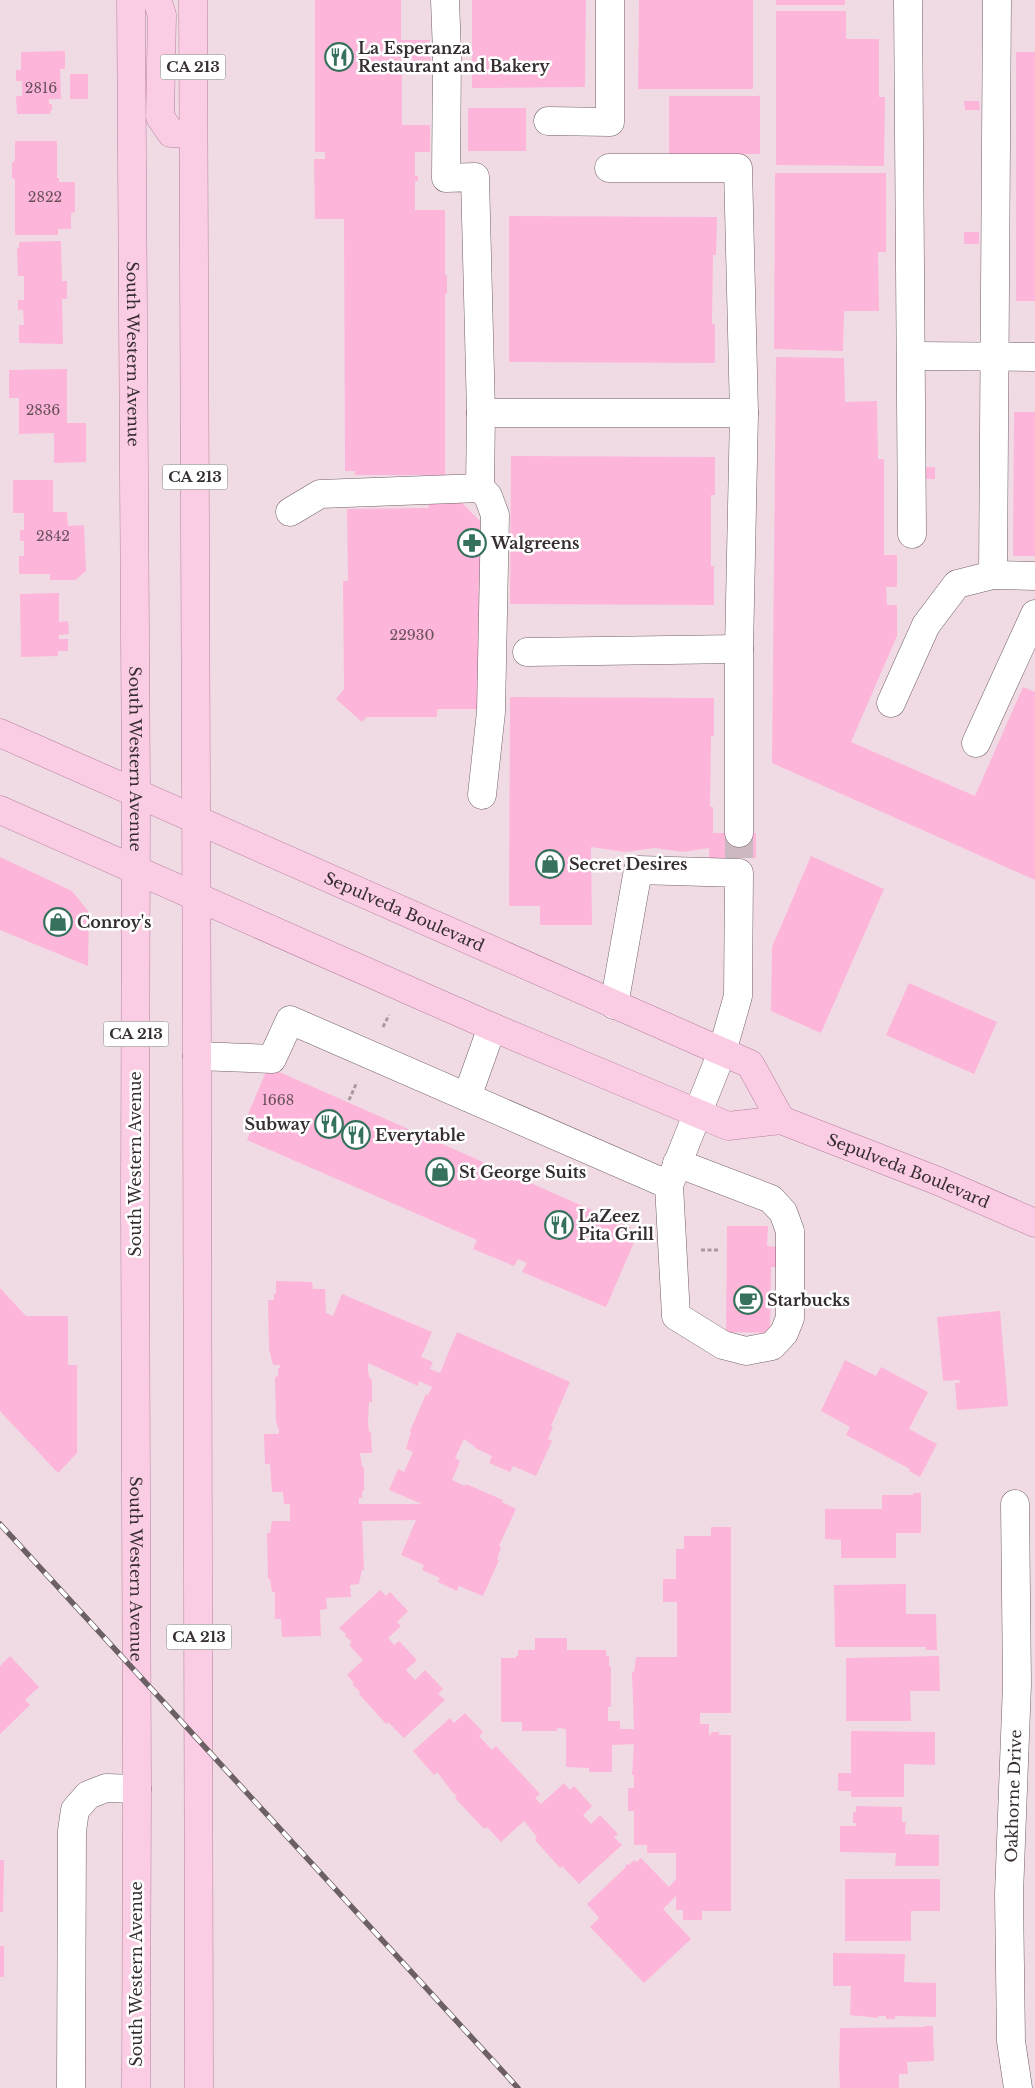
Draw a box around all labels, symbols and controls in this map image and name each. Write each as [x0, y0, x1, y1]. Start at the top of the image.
place label: La Esperanza Restaurant and Bakery [358, 38, 550, 76]
restaurant icon: La Esperanza Restaurant and Bakery [324, 42, 354, 72]
road number: CA 213 [160, 54, 226, 80]
house number: 2816 [25, 79, 57, 97]
house number: 2822 [28, 188, 62, 206]
street label: South Western Avenue [123, 261, 144, 447]
house number: 2836 [26, 401, 60, 419]
road number: CA 213 [162, 464, 228, 490]
house number: 2842 [36, 527, 70, 545]
pharmacy icon: Walgreens [457, 528, 487, 558]
place label: Walgreens [490, 533, 580, 553]
house number: 22930 [390, 626, 434, 644]
street label: South Western Avenue [125, 666, 146, 852]
shop icon: Secret Desires [535, 849, 565, 879]
place label: Secret Desires [569, 854, 688, 874]
street label: Sepulveda Boulevard [321, 867, 488, 956]
shop icon: Conroy's [43, 907, 73, 937]
place label: Conroy's [77, 912, 151, 932]
road number: CA 213 [104, 1022, 168, 1046]
street label: South Western Avenue [125, 1071, 145, 1257]
house number: 1668 [262, 1091, 294, 1109]
restaurant icon: Subway [314, 1109, 344, 1139]
place label: Subway [244, 1114, 311, 1134]
restaurant icon: Everytable [341, 1120, 371, 1150]
place label: Everytable [375, 1125, 465, 1145]
street label: Sepulveda Boulevard [824, 1129, 993, 1212]
shop icon: St George Suits [425, 1157, 455, 1187]
place label: St George Suits [459, 1162, 586, 1182]
place label: LaZeez Pita Grill [578, 1206, 654, 1244]
restaurant icon: LaZeez Pita Grill [544, 1210, 574, 1240]
cafe icon: Starbucks [733, 1285, 763, 1315]
place label: Starbucks [767, 1290, 850, 1310]
street label: South Western Avenue [126, 1476, 147, 1662]
road number: CA 213 [166, 1624, 232, 1650]
street label: Oakhorne Drive [1001, 1729, 1025, 1863]
street label: South Western Avenue [126, 1881, 146, 2067]

